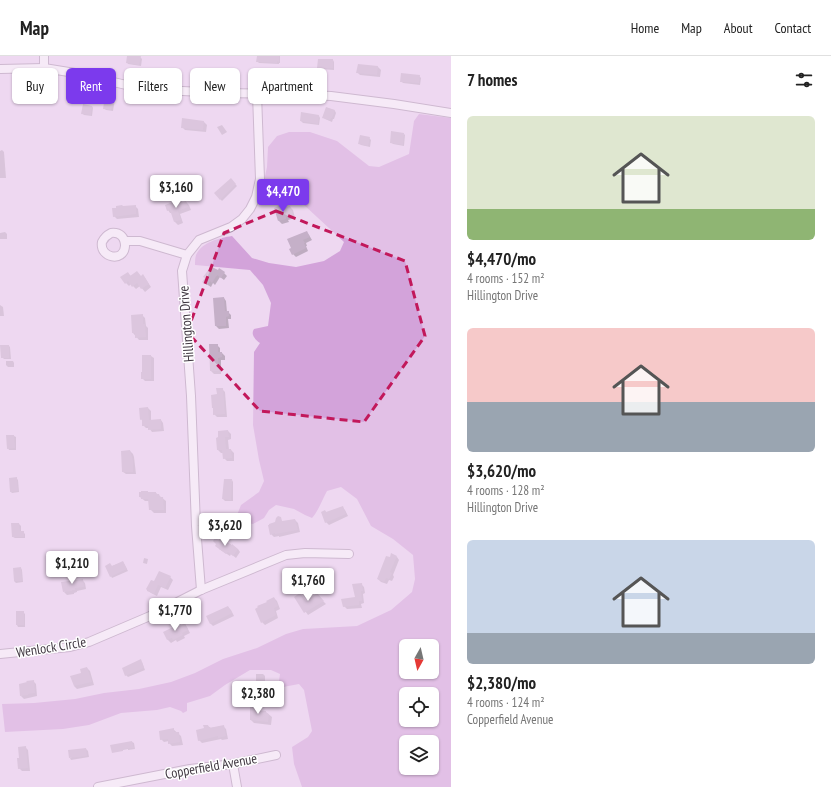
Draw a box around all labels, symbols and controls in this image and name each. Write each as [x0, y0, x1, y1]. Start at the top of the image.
text: Map [20, 16, 49, 40]
text: Home [631, 19, 659, 37]
text: Map [681, 19, 702, 37]
text: About [724, 19, 753, 37]
text: Contact [775, 19, 811, 37]
chip: Buy [12, 68, 58, 104]
chip: Rent [66, 68, 116, 104]
chip: Filters [124, 68, 182, 104]
chip: New [190, 68, 240, 104]
chip: Apartment [248, 68, 327, 104]
text: 7 homes [467, 69, 518, 91]
icon: filters [793, 69, 815, 91]
icon: home [605, 142, 677, 214]
pin: $3,160 [143, 175, 209, 209]
text: $3,160 [159, 179, 193, 196]
pin: $4,470 [250, 179, 316, 213]
text: $4,470 [266, 183, 300, 200]
text: $4,470/mo [467, 248, 536, 270]
text: 4 rooms · 152 m² [467, 270, 545, 287]
street label: Hillington Drive [174, 285, 198, 363]
text: Hillington Drive [467, 287, 538, 304]
icon: home [605, 354, 677, 426]
text: $3,620/mo [467, 460, 536, 482]
text: 4 rooms · 128 m² [467, 482, 545, 499]
text: Hillington Drive [467, 499, 538, 516]
pin: $3,620 [192, 513, 258, 547]
text: $3,620 [208, 517, 242, 534]
pin: $1,210 [39, 551, 105, 585]
text: $1,210 [55, 555, 89, 572]
icon: home [605, 566, 677, 638]
pin: $1,760 [275, 568, 341, 602]
text: $1,760 [291, 572, 325, 589]
pin: $1,770 [142, 598, 208, 632]
text: $1,770 [158, 602, 192, 619]
street label: Wenlock Circle [15, 633, 87, 661]
north arrow [399, 639, 439, 679]
map controls [399, 639, 439, 775]
text: $2,380/mo [467, 672, 536, 694]
pin: $2,380 [225, 681, 291, 715]
text: $2,380 [241, 685, 275, 702]
button: locate [399, 687, 439, 727]
text: 4 rooms · 124 m² [467, 694, 545, 711]
text: Copperfield Avenue [467, 711, 553, 728]
button: layers [399, 735, 439, 775]
street label: Copperfield Avenue [164, 749, 259, 783]

